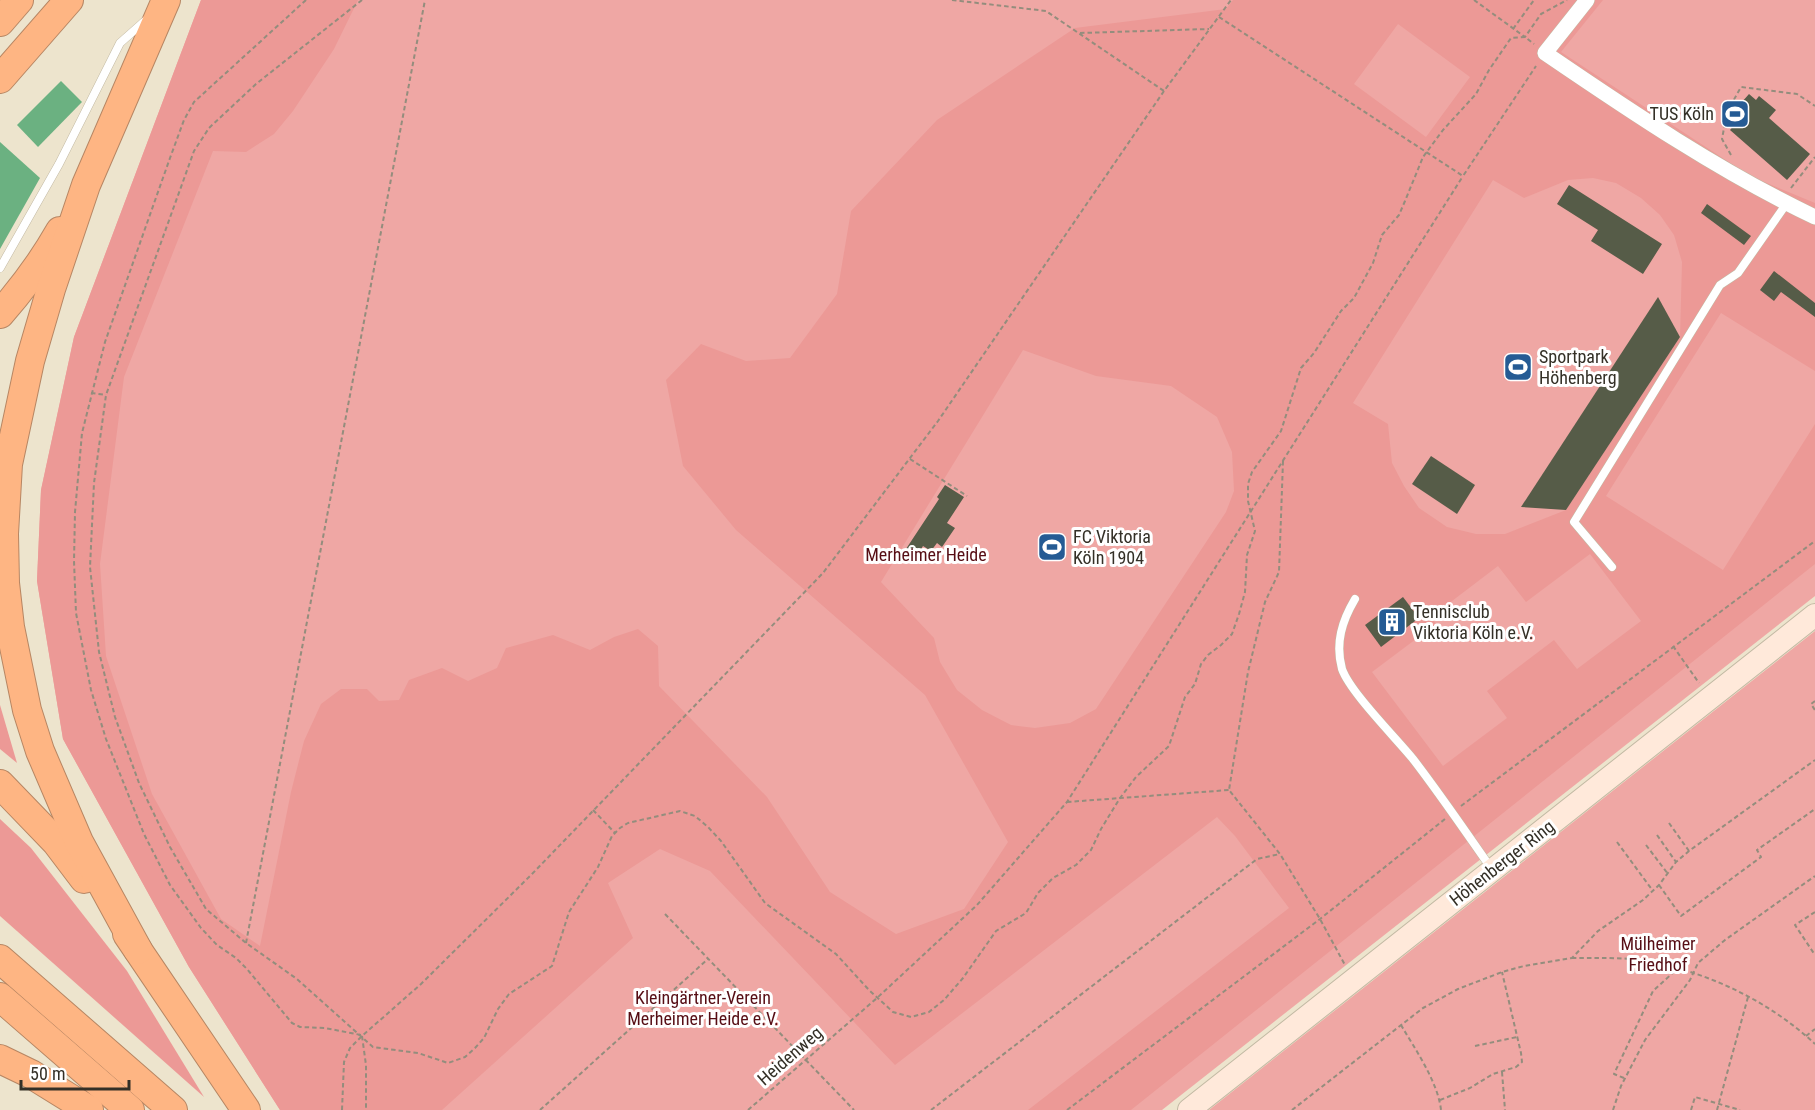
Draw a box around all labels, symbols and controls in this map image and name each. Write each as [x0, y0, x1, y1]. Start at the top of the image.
sports icon: TUS Köln [1719, 98, 1751, 130]
place label: TUS Köln [1650, 103, 1714, 124]
place label: Sportpark Höhenberg [1539, 346, 1617, 388]
sports icon: Sportpark Höhenberg [1502, 351, 1534, 383]
place label: FC Viktoria Köln 1904 [1073, 526, 1151, 568]
sports icon: FC Viktoria Köln 1904 [1036, 531, 1068, 563]
park label: Merheimer Heide [865, 544, 987, 565]
place label: Tennisclub Viktoria Köln e.V. [1413, 601, 1534, 643]
building icon: Tennisclub Viktoria Köln e.V. [1376, 606, 1408, 638]
street label: Höhenberger Ring [1445, 815, 1558, 910]
park label: Mülheimer Friedhof [1620, 933, 1696, 975]
park label: Kleingärtner-Verein Merheimer Heide e.V. [627, 987, 779, 1029]
street label: Heidenweg [753, 1022, 826, 1089]
scale bar [21, 1053, 129, 1091]
text: 50 m [30, 1063, 65, 1084]

